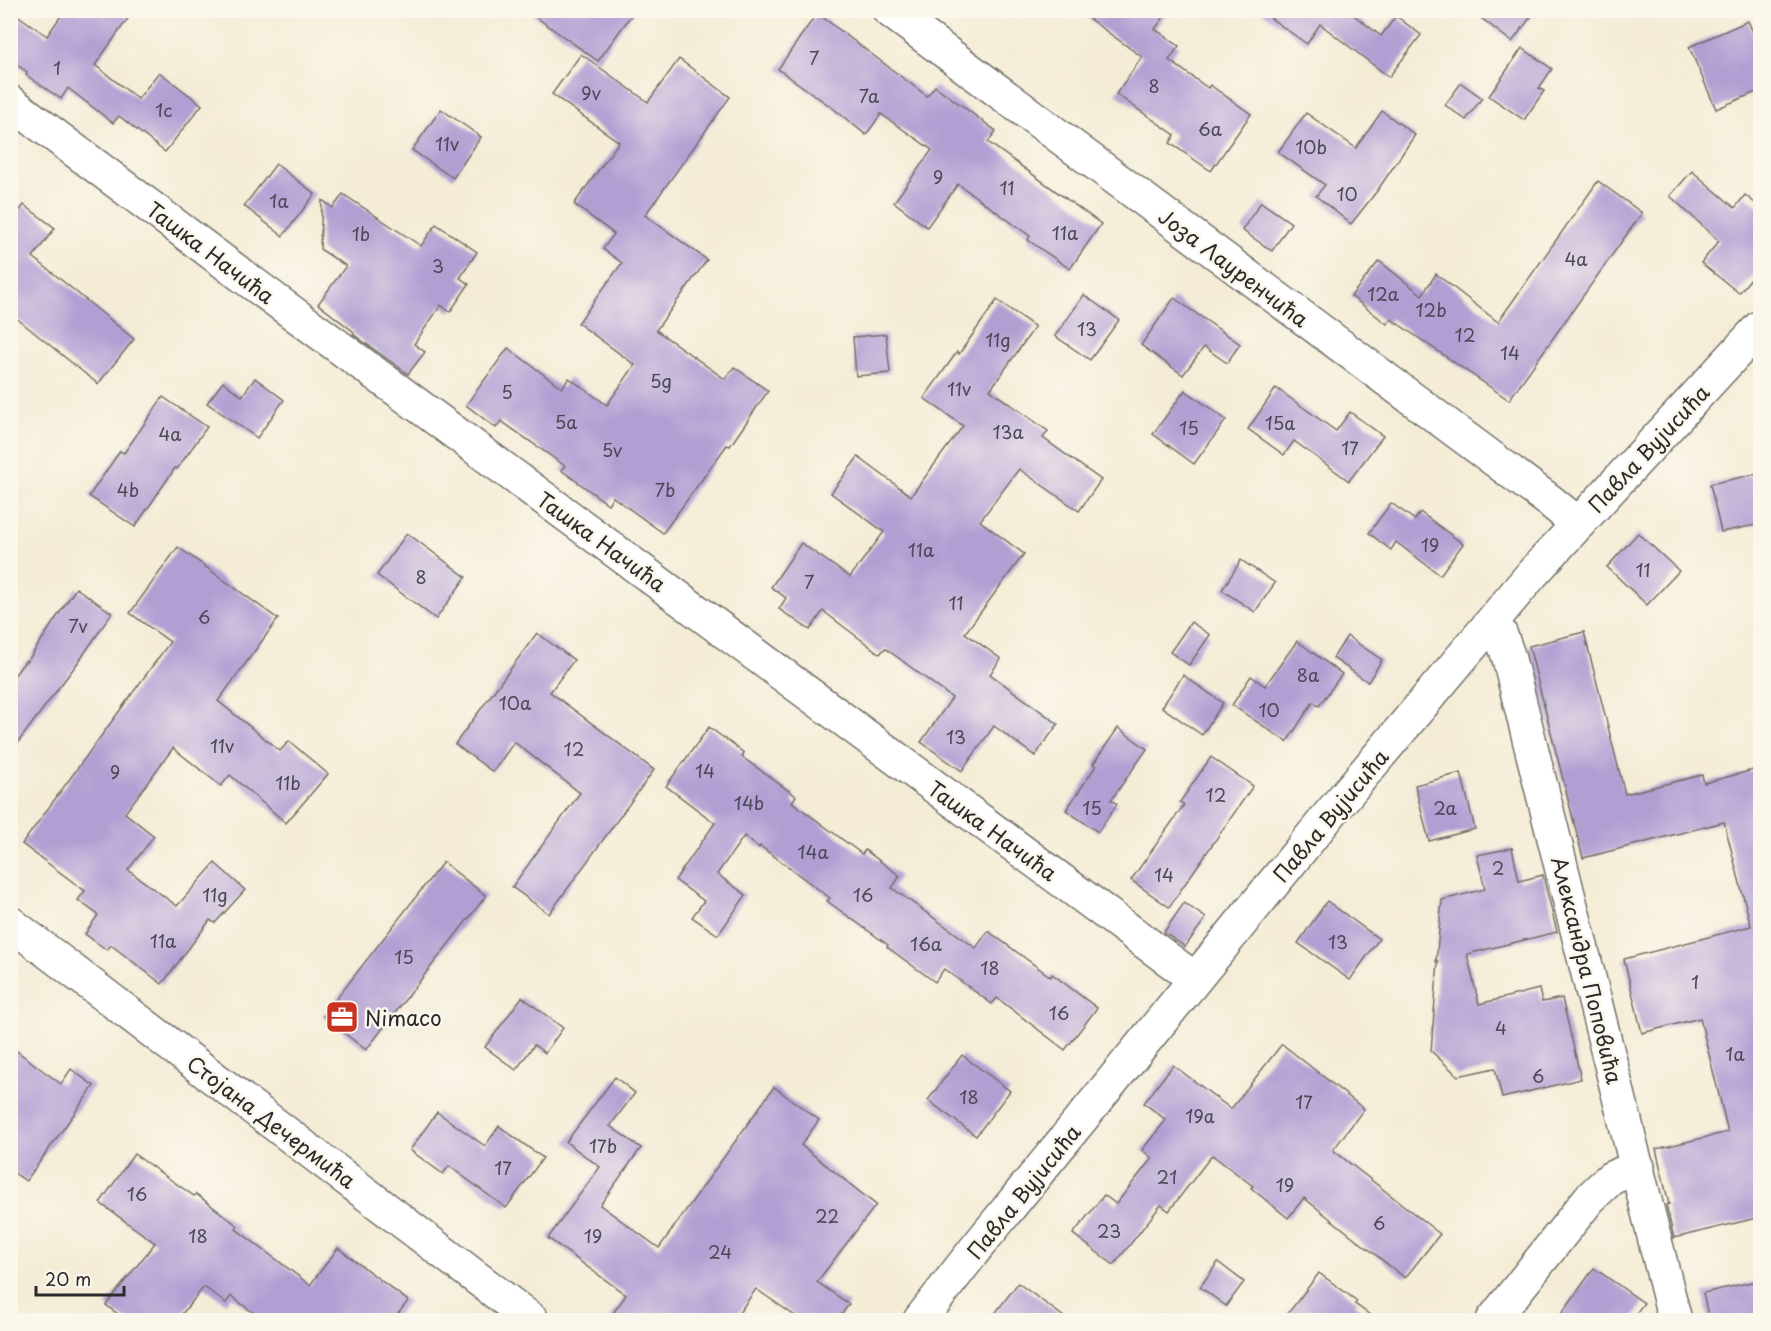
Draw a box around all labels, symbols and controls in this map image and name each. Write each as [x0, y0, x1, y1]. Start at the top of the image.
house number: 7 [809, 44, 819, 71]
house number: 1 [53, 54, 61, 81]
house number: 8 [1148, 72, 1160, 99]
house number: 9v [581, 79, 601, 106]
house number: 7a [859, 82, 880, 109]
house number: 1c [155, 96, 173, 123]
house number: 6a [1198, 115, 1223, 142]
house number: 11v [435, 130, 459, 157]
house number: 10b [1295, 133, 1327, 160]
house number: 9 [933, 163, 943, 190]
house number: 11 [999, 174, 1015, 201]
house number: 10 [1336, 180, 1358, 207]
house number: 1a [269, 187, 289, 214]
street label: Ташка Начића [140, 193, 282, 311]
street label: Јоза Лауренчића [1152, 200, 1316, 335]
house number: 11a [1052, 219, 1079, 246]
house number: 1b [352, 220, 370, 247]
house number: 4a [1564, 245, 1588, 272]
house number: 3 [432, 252, 444, 279]
house number: 12a [1367, 280, 1400, 307]
house number: 12b [1415, 296, 1447, 323]
house number: 13 [1077, 315, 1097, 342]
house number: 12 [1455, 321, 1475, 348]
house number: 11g [985, 326, 1011, 353]
house number: 14 [1500, 339, 1520, 366]
house number: 5g [650, 367, 672, 394]
house number: 11v [947, 375, 971, 402]
street label: Павла Вујисића [1580, 376, 1717, 519]
house number: 5 [501, 378, 513, 405]
house number: 5a [555, 408, 577, 435]
house number: 15a [1265, 409, 1295, 436]
house number: 15 [1179, 414, 1199, 441]
house number: 13a [992, 418, 1024, 445]
house number: 4a [158, 420, 182, 447]
house number: 17 [1341, 434, 1359, 461]
house number: 5v [602, 436, 622, 463]
house number: 4b [117, 476, 139, 503]
house number: 7b [655, 476, 675, 503]
street label: Ташка Начића [531, 483, 674, 599]
house number: 19 [1421, 531, 1439, 558]
house number: 11a [908, 536, 935, 563]
house number: 11 [1635, 556, 1651, 583]
house number: 8 [415, 563, 427, 590]
house number: 7 [804, 568, 814, 595]
house number: 11 [948, 589, 964, 616]
house number: 6 [198, 603, 210, 630]
house number: 7v [68, 612, 88, 639]
house number: 8a [1297, 661, 1320, 688]
house number: 10a [499, 689, 532, 716]
house number: 10 [1258, 696, 1280, 723]
house number: 13 [946, 723, 966, 750]
house number: 11v [210, 732, 234, 759]
house number: 12 [564, 735, 584, 762]
street label: Павла Вујисића [1265, 741, 1396, 889]
house number: 14 [695, 757, 715, 784]
house number: 9 [110, 758, 120, 785]
house number: 11b [275, 769, 301, 796]
street label: Ташка Начића [922, 772, 1065, 888]
house number: 12 [1206, 781, 1226, 808]
house number: 14b [734, 789, 764, 816]
house number: 15 [1082, 794, 1102, 821]
house number: 2a [1433, 794, 1458, 821]
house number: 14a [797, 838, 829, 865]
street label: Александра Поповића [1544, 853, 1632, 1088]
house number: 2 [1492, 854, 1504, 881]
house number: 14 [1154, 861, 1174, 888]
house number: 11g [202, 881, 228, 908]
house number: 16 [853, 881, 873, 908]
house number: 11a [150, 927, 177, 954]
house number: 13 [1328, 928, 1348, 955]
house number: 16a [910, 930, 943, 957]
house number: 15 [394, 943, 414, 970]
house number: 18 [980, 954, 1000, 981]
house number: 1 [1691, 968, 1699, 995]
office icon: Nimaco [324, 999, 360, 1035]
house number: 16 [1049, 999, 1069, 1026]
place label: Nimaco [365, 1001, 442, 1033]
house number: 4 [1495, 1014, 1507, 1041]
house number: 1a [1725, 1040, 1745, 1067]
street label: Стојана Дечермића [181, 1047, 364, 1196]
house number: 6 [1532, 1062, 1544, 1089]
house number: 18 [959, 1083, 979, 1110]
house number: 17 [1295, 1088, 1313, 1115]
house number: 19a [1185, 1102, 1215, 1129]
street label: Павла Вујисића [959, 1116, 1088, 1265]
house number: 17b [589, 1132, 617, 1159]
house number: 17 [494, 1154, 512, 1181]
house number: 21 [1157, 1163, 1177, 1190]
house number: 19 [1276, 1171, 1294, 1198]
house number: 16 [127, 1180, 147, 1207]
house number: 22 [815, 1202, 839, 1229]
house number: 6 [1373, 1209, 1385, 1236]
house number: 23 [1097, 1217, 1121, 1244]
house number: 18 [188, 1222, 208, 1249]
house number: 19 [584, 1222, 602, 1249]
house number: 24 [708, 1238, 732, 1265]
scale bar [36, 1259, 124, 1297]
text: 20 m [45, 1265, 91, 1292]

